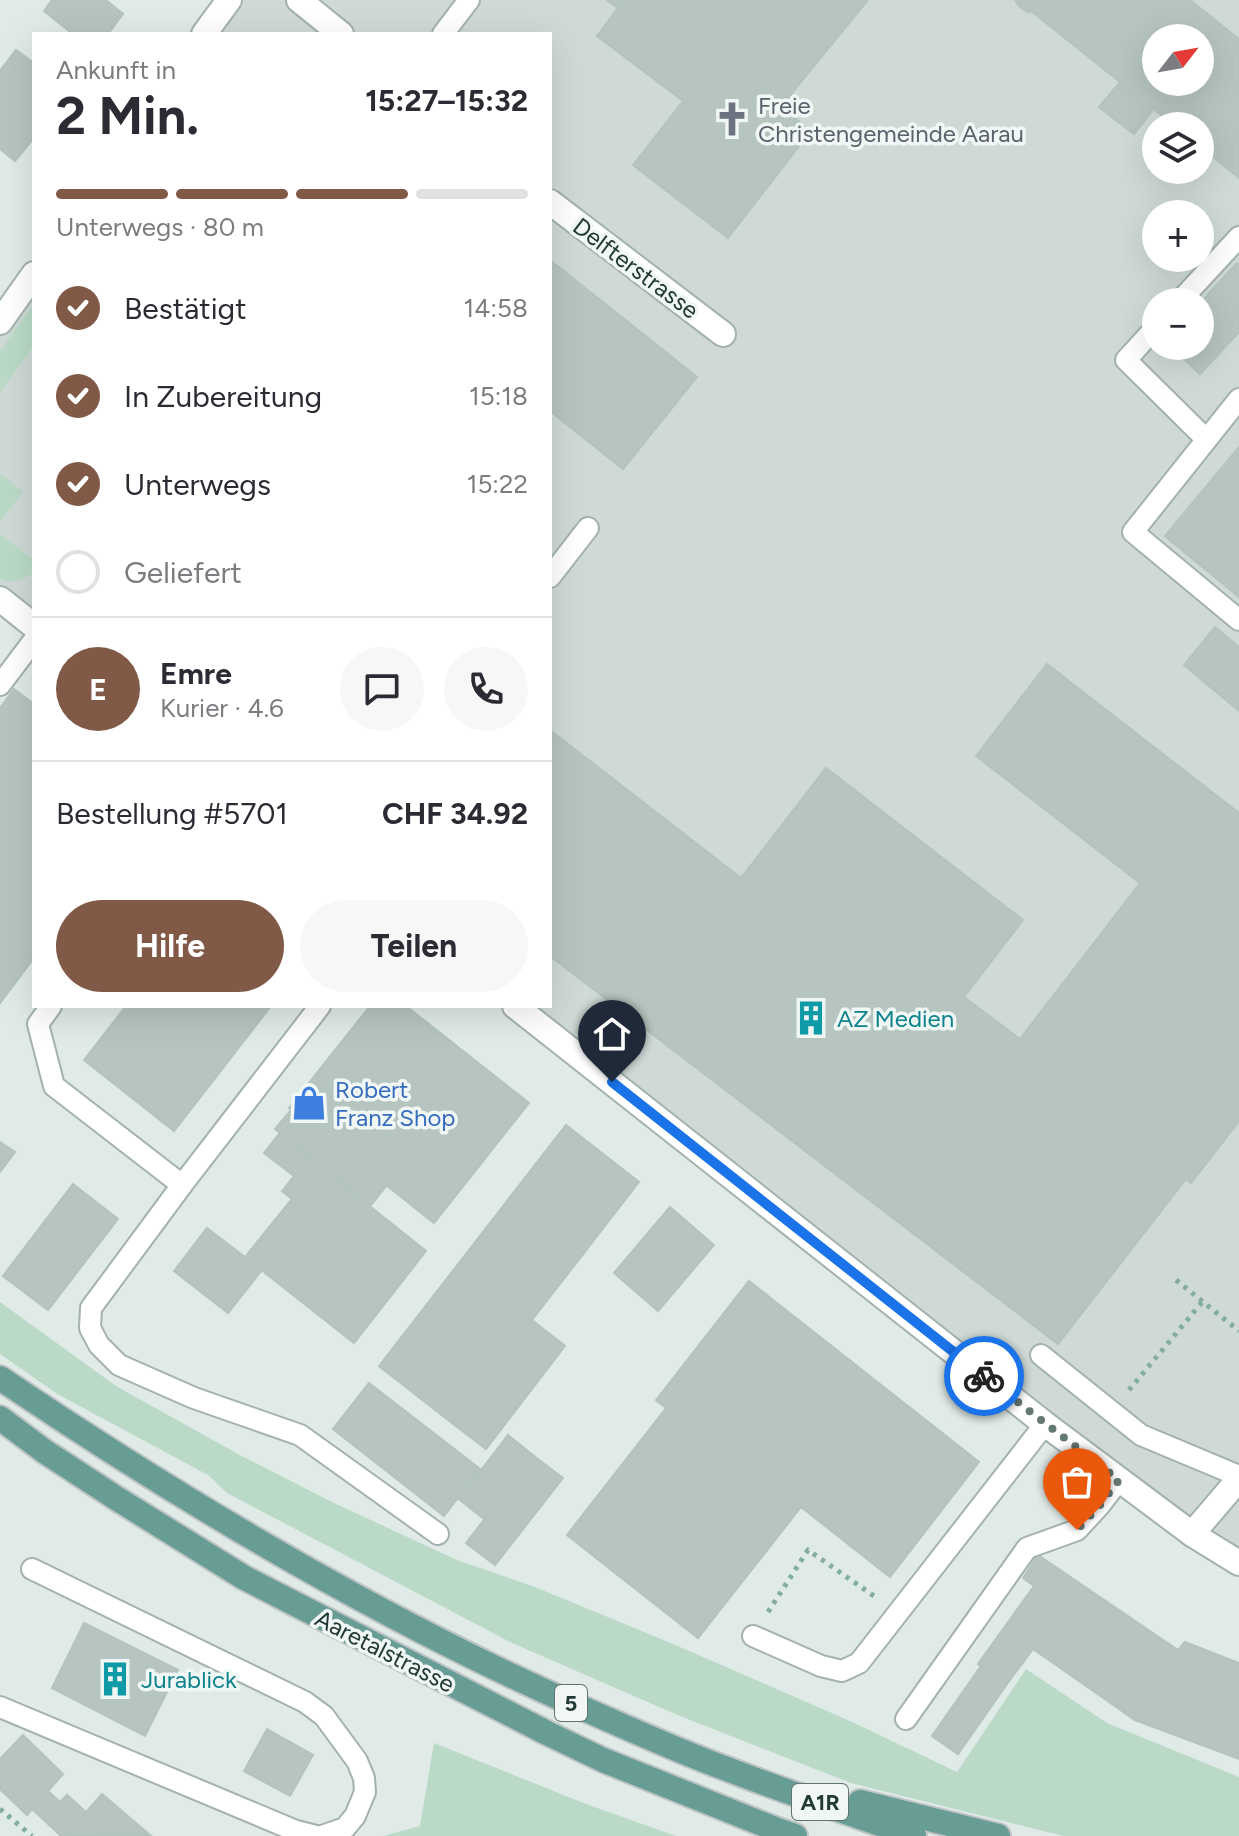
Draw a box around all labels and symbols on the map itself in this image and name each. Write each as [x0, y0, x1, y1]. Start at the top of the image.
north arrow [1142, 24, 1214, 96]
place label: Freie Christengemeinde Aarau [758, 91, 1024, 148]
church icon: Freie Christengemeinde Aarau [713, 100, 751, 138]
street label: Delfterstrasse [567, 211, 705, 325]
building icon: AZ Medien [792, 999, 830, 1037]
pin [578, 1000, 646, 1082]
place label: AZ Medien [837, 1004, 954, 1033]
place label: Robert Franz Shop [335, 1075, 455, 1132]
shop icon: Robert Franz Shop [290, 1084, 328, 1122]
courier [944, 1336, 1024, 1416]
pin [1043, 1448, 1111, 1530]
street label: Aaretalstrasse [311, 1604, 459, 1698]
building icon: Jurablick [96, 1660, 134, 1698]
place label: Jurablick [141, 1665, 237, 1694]
road number: 5 [555, 1685, 587, 1721]
road number: A1R [792, 1784, 848, 1820]

